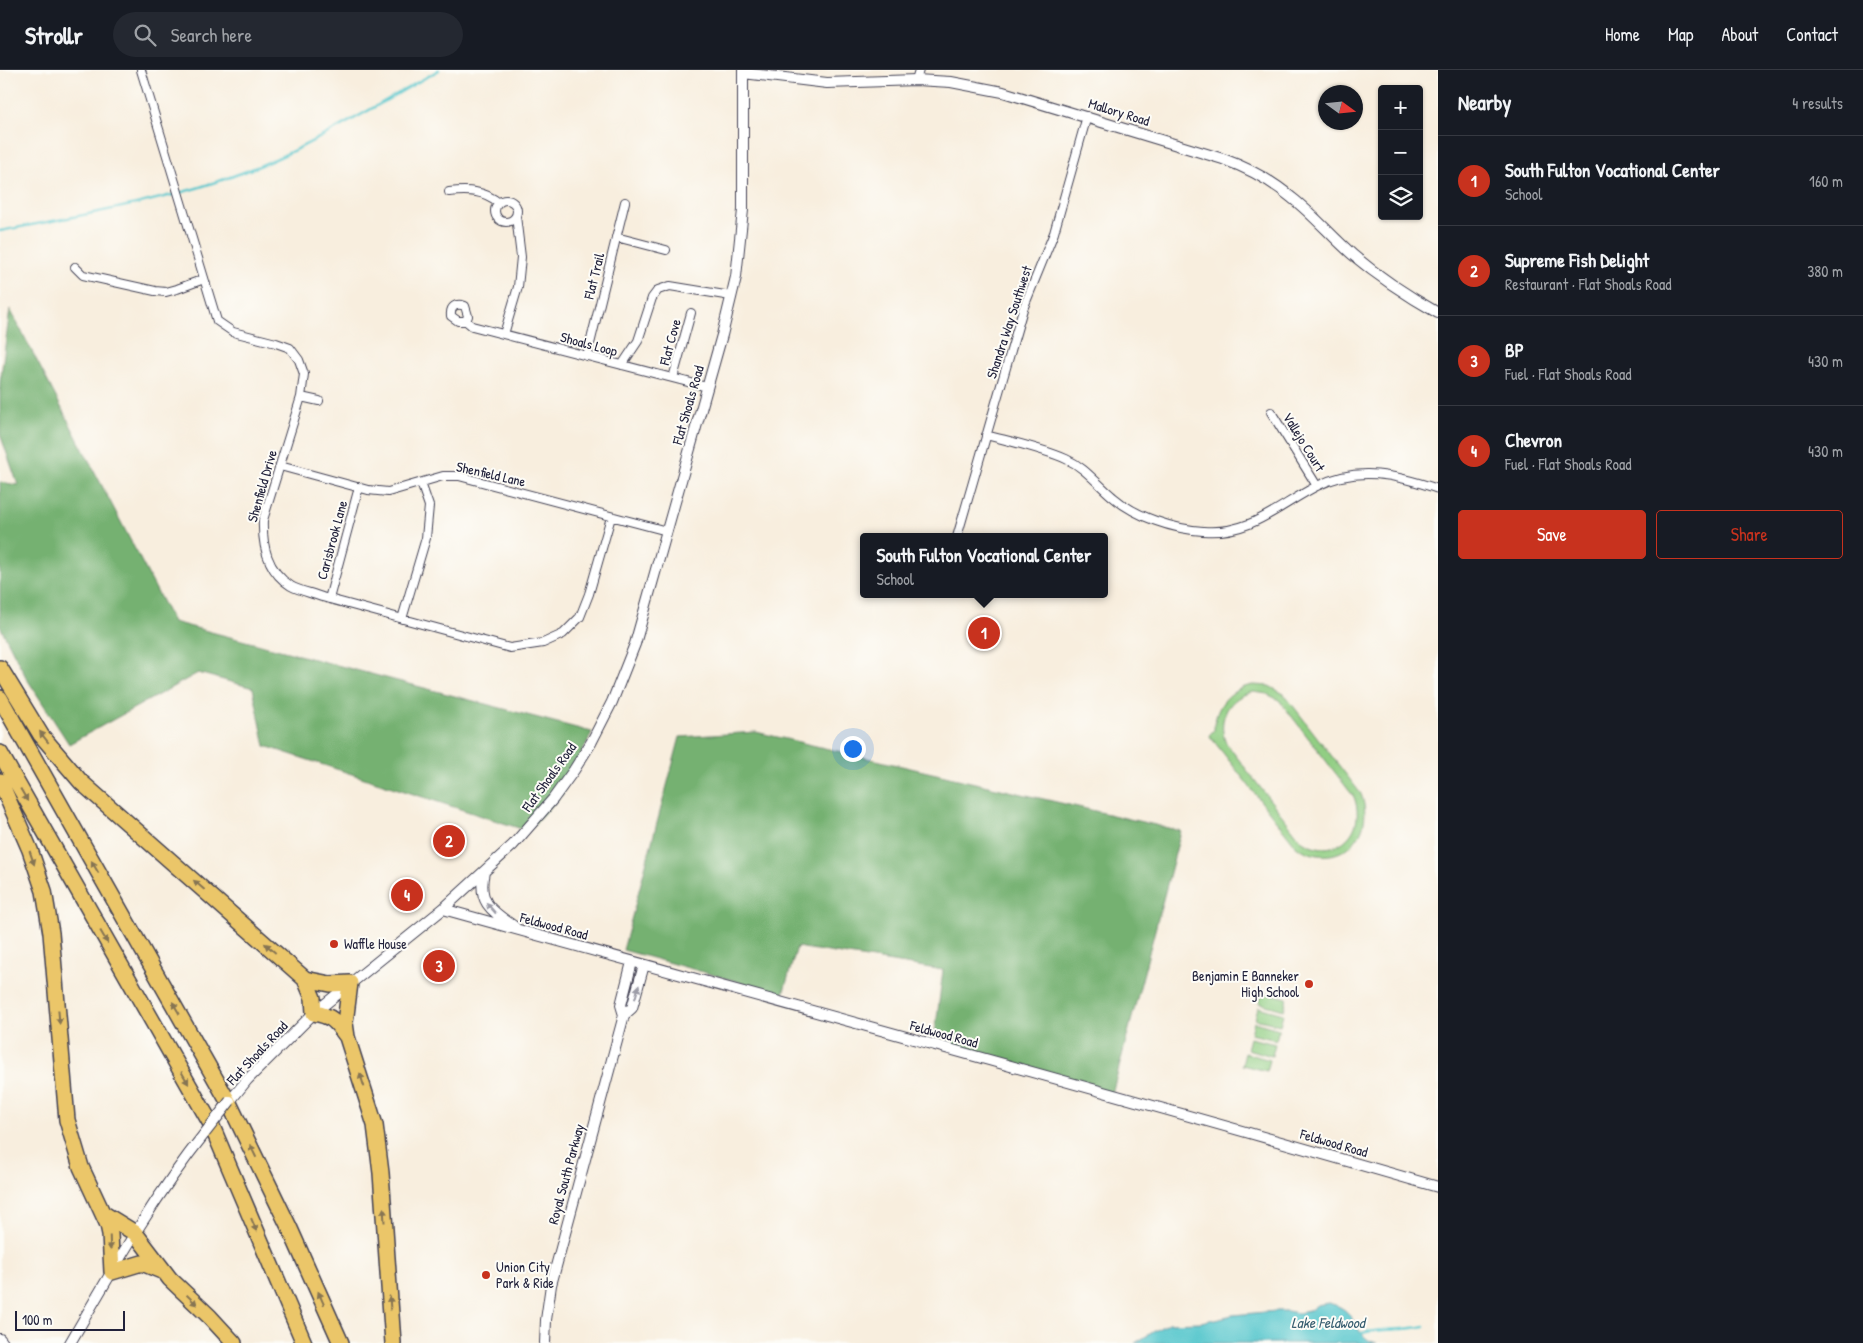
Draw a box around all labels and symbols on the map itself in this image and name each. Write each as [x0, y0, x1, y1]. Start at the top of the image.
north arrow [1318, 85, 1363, 130]
street label: Mallory Road [1086, 93, 1153, 131]
street label: Flat Trail [578, 251, 608, 302]
street label: Shandra Way Southwest [981, 263, 1037, 381]
street label: Flat Cove [654, 316, 685, 368]
street label: Shoals Loop [558, 327, 620, 361]
street label: Flat Shoals Road [667, 363, 708, 447]
street label: Vallejo Court [1278, 409, 1330, 476]
street label: Shenfield Drive [242, 447, 281, 524]
street label: Shenfield Lane [455, 456, 528, 491]
street label: Carisbrook Lane [312, 498, 351, 582]
pin: 1 [968, 614, 1000, 652]
one-way arrow [38, 731, 49, 744]
your location [840, 736, 866, 762]
street label: Flat Shoals Road [516, 738, 580, 816]
one-way arrow [20, 788, 28, 803]
pin: 2 [433, 822, 465, 860]
one-way arrow [28, 851, 36, 866]
one-way arrow [91, 860, 100, 873]
pin: 4 [391, 876, 423, 914]
one-way arrow [192, 880, 205, 891]
one-way arrow [485, 901, 496, 914]
street label: Feldwood Road [517, 907, 591, 944]
one-way arrow [100, 930, 109, 943]
place label: Waffle House [344, 934, 407, 953]
marker: Waffle House [328, 938, 340, 950]
one-way arrow [264, 943, 277, 954]
pin: 3 [423, 947, 455, 985]
place label: Benjamin E Banneker High School [1192, 966, 1300, 1002]
marker: Benjamin E Banneker High School [1303, 978, 1315, 990]
one-way arrow [633, 984, 641, 999]
one-way arrow [171, 1002, 180, 1015]
one-way arrow [55, 1010, 63, 1026]
street label: Feldwood Road [907, 1015, 981, 1052]
street label: Flat Shoals Road [221, 1016, 292, 1090]
one-way arrow [180, 1071, 189, 1085]
one-way arrow [358, 1073, 365, 1088]
street label: Royal South Parkway [543, 1121, 589, 1226]
street label: Feldwood Road [1297, 1124, 1371, 1161]
one-way arrow [248, 1144, 256, 1158]
one-way arrow [380, 1207, 388, 1223]
one-way arrow [250, 1218, 258, 1232]
one-way arrow [106, 1235, 114, 1251]
place label: Union City Park & Ride [496, 1257, 554, 1292]
marker: Union City Park & Ride [480, 1269, 492, 1281]
one-way arrow [317, 1291, 325, 1305]
one-way arrow [186, 1294, 198, 1306]
one-way arrow [386, 1295, 394, 1311]
scale bar [15, 1308, 125, 1331]
water label: Lake Feldwood [1291, 1312, 1367, 1333]

